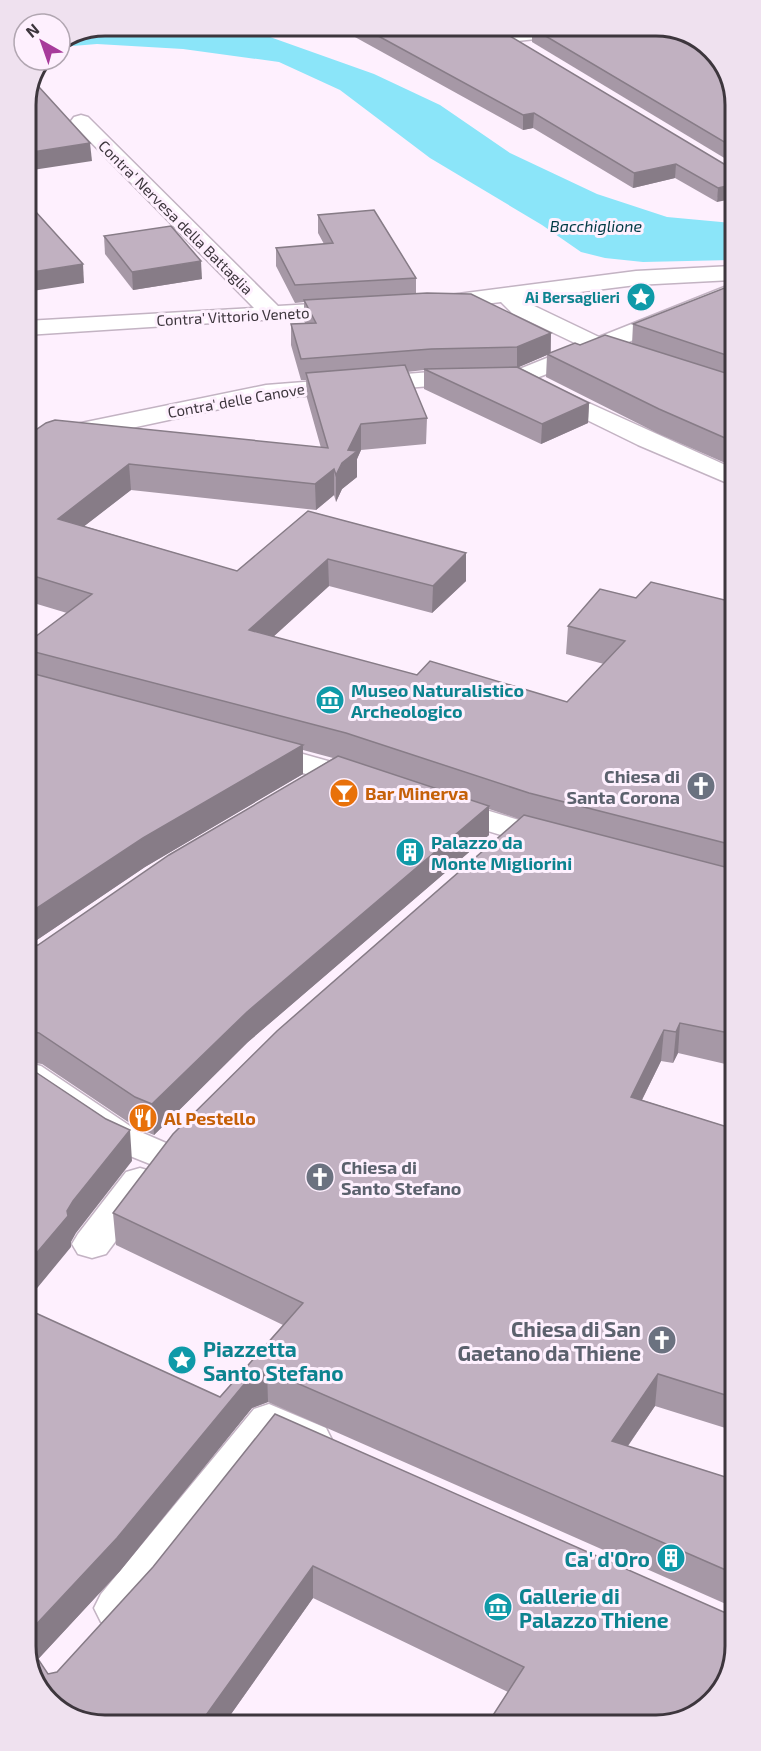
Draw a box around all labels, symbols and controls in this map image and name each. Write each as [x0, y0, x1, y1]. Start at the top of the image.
north arrow [12, 12, 72, 72]
text: N [22, 19, 43, 41]
street label: Contra' Nervesa della Battaglia [95, 136, 257, 298]
water label: Bacchiglione [550, 216, 643, 235]
place icon: Ai Bersaglieri [625, 281, 657, 313]
place label: Ai Bersaglieri [525, 288, 620, 306]
street label: Contra' Vittorio Veneto [156, 303, 310, 329]
street label: Contra' delle Canove [166, 379, 306, 421]
place label: Museo Naturalistico Archeologico [351, 679, 524, 722]
museum icon: Museo Naturalistico Archeologico [314, 684, 346, 716]
place label: Chiesa di Santa Corona [566, 765, 680, 808]
church icon: Chiesa di Santa Corona [685, 770, 717, 802]
bar icon: Bar Minerva [328, 777, 360, 809]
place label: Bar Minerva [365, 782, 468, 804]
place label: Palazzo da Monte Migliorini [431, 831, 572, 874]
building icon: Palazzo da Monte Migliorini [394, 836, 426, 868]
restaurant icon: Al Pestello [127, 1102, 159, 1134]
place label: Al Pestello [164, 1107, 256, 1129]
place label: Chiesa di Santo Stefano [341, 1156, 461, 1199]
church icon: Chiesa di Santo Stefano [304, 1161, 336, 1193]
place label: Chiesa di San Gaetano da Thiene [458, 1316, 641, 1365]
church icon: Chiesa di San Gaetano da Thiene [646, 1324, 678, 1356]
place label: Piazzetta Santo Stefano [203, 1336, 344, 1385]
place icon: Piazzetta Santo Stefano [166, 1344, 198, 1376]
building icon: Ca' d'Oro [655, 1542, 687, 1574]
place label: Ca' d'Oro [565, 1546, 650, 1571]
place label: Gallerie di Palazzo Thiene [519, 1583, 669, 1632]
museum icon: Gallerie di Palazzo Thiene [482, 1591, 514, 1623]

